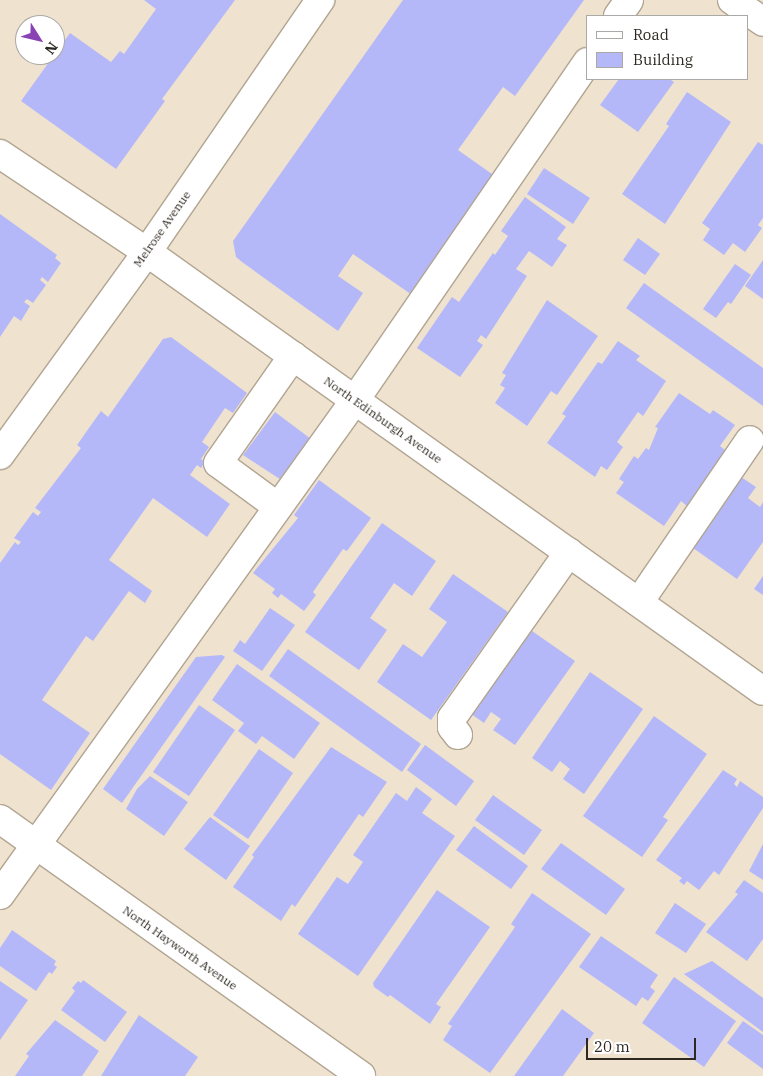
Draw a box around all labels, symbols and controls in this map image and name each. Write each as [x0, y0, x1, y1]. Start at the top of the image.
north arrow [15, 15, 65, 65]
legend [586, 15, 748, 80]
text: Road [633, 25, 669, 44]
text: N [41, 38, 62, 58]
text: Building [633, 50, 693, 69]
street label: Melrose Avenue [130, 188, 194, 270]
street label: North Edinburgh Avenue [321, 374, 445, 466]
street label: North Hayworth Avenue [120, 903, 240, 993]
scale bar [588, 1028, 698, 1060]
text: 20 m [594, 1037, 630, 1056]

